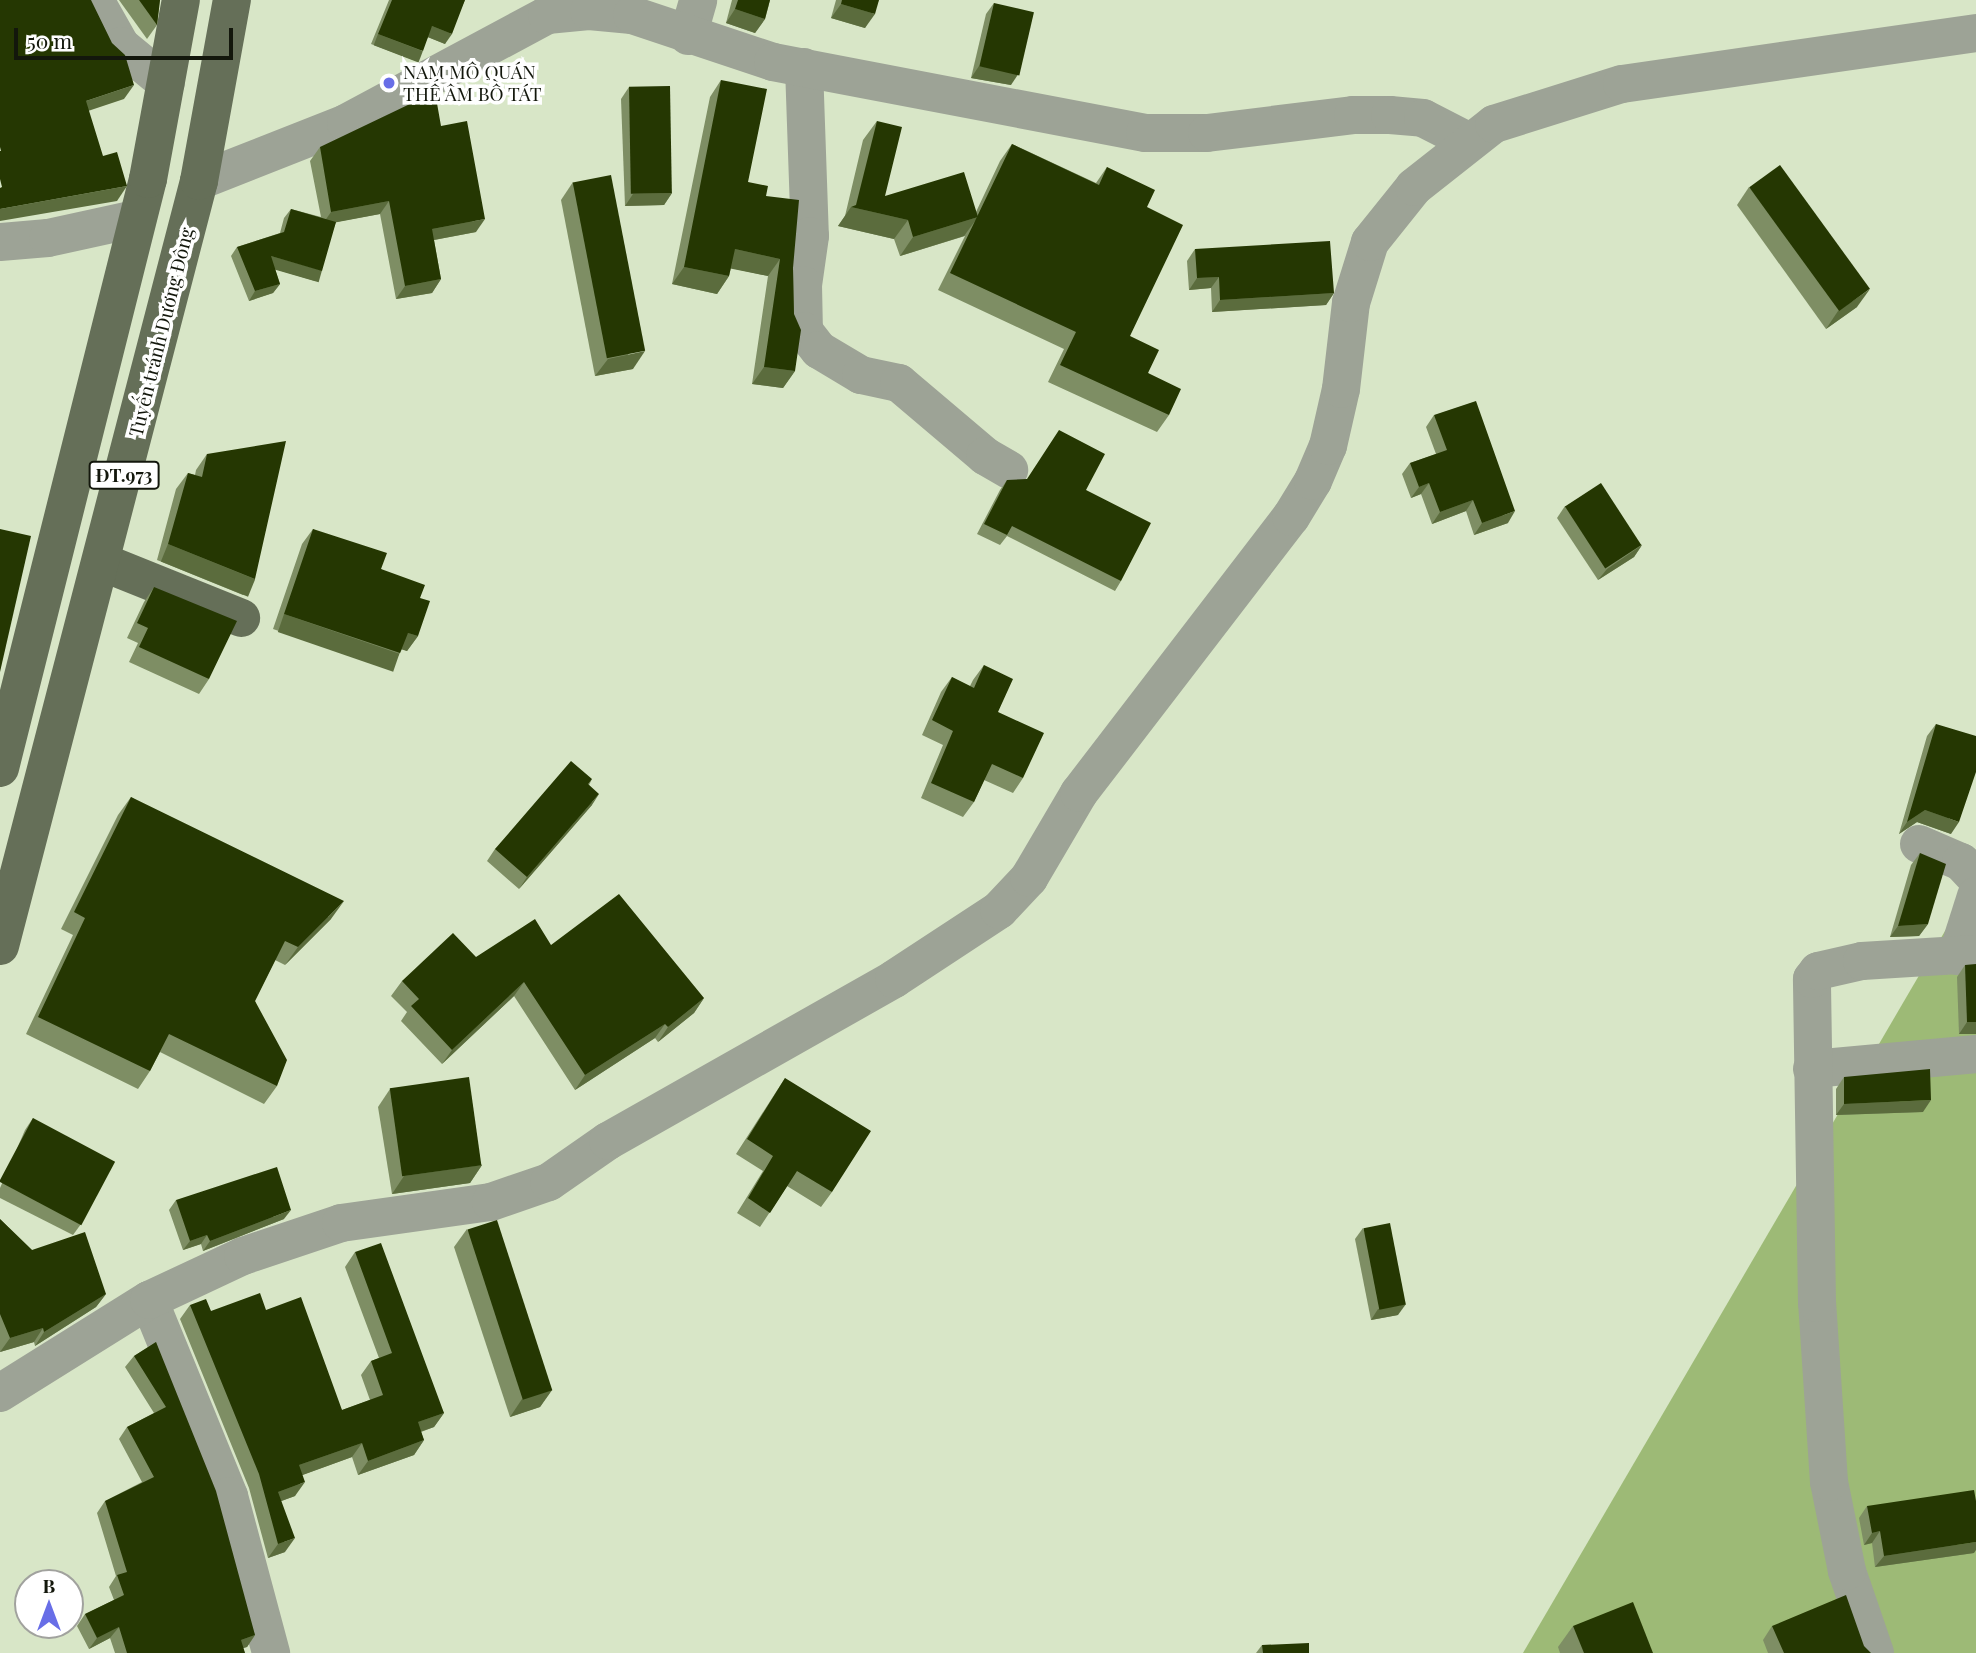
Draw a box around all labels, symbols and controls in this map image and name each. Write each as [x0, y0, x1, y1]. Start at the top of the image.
scale bar [18, 14, 236, 58]
text: 50 m [27, 26, 72, 54]
place label: NAM MÔ QUÁN THẾ ÂM BỒ TÁT [403, 61, 543, 105]
marker: NAM MÔ QUÁN THẾ ÂM BỒ TÁT [381, 75, 397, 91]
street label: Tuyến tránh Dương Đông [124, 225, 198, 439]
road number: ĐT.973 [87, 461, 161, 490]
north arrow [14, 1569, 84, 1639]
text: B [43, 1572, 55, 1598]

